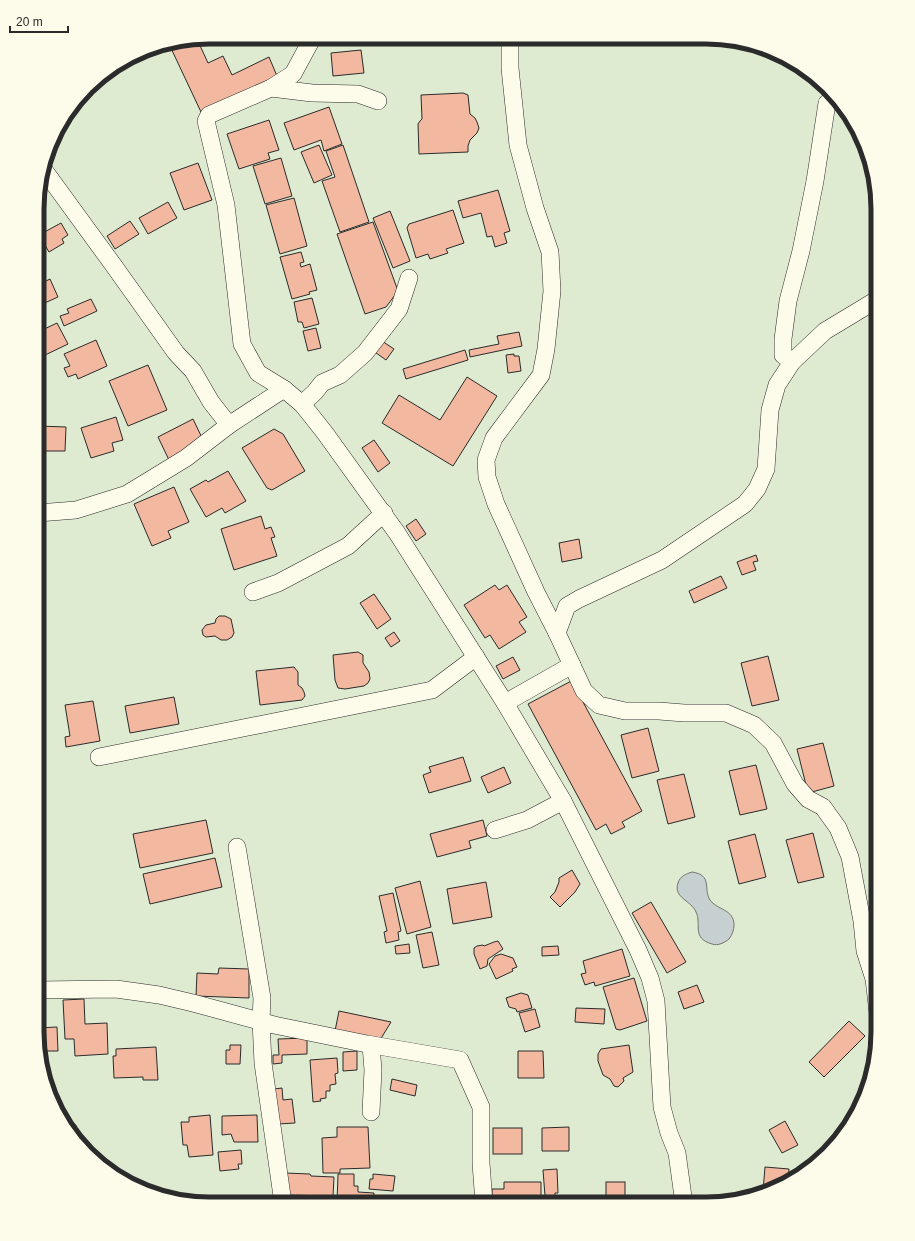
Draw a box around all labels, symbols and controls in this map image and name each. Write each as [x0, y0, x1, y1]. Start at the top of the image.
scale bar [10, 8, 68, 34]
text: 20 m [16, 15, 43, 29]

